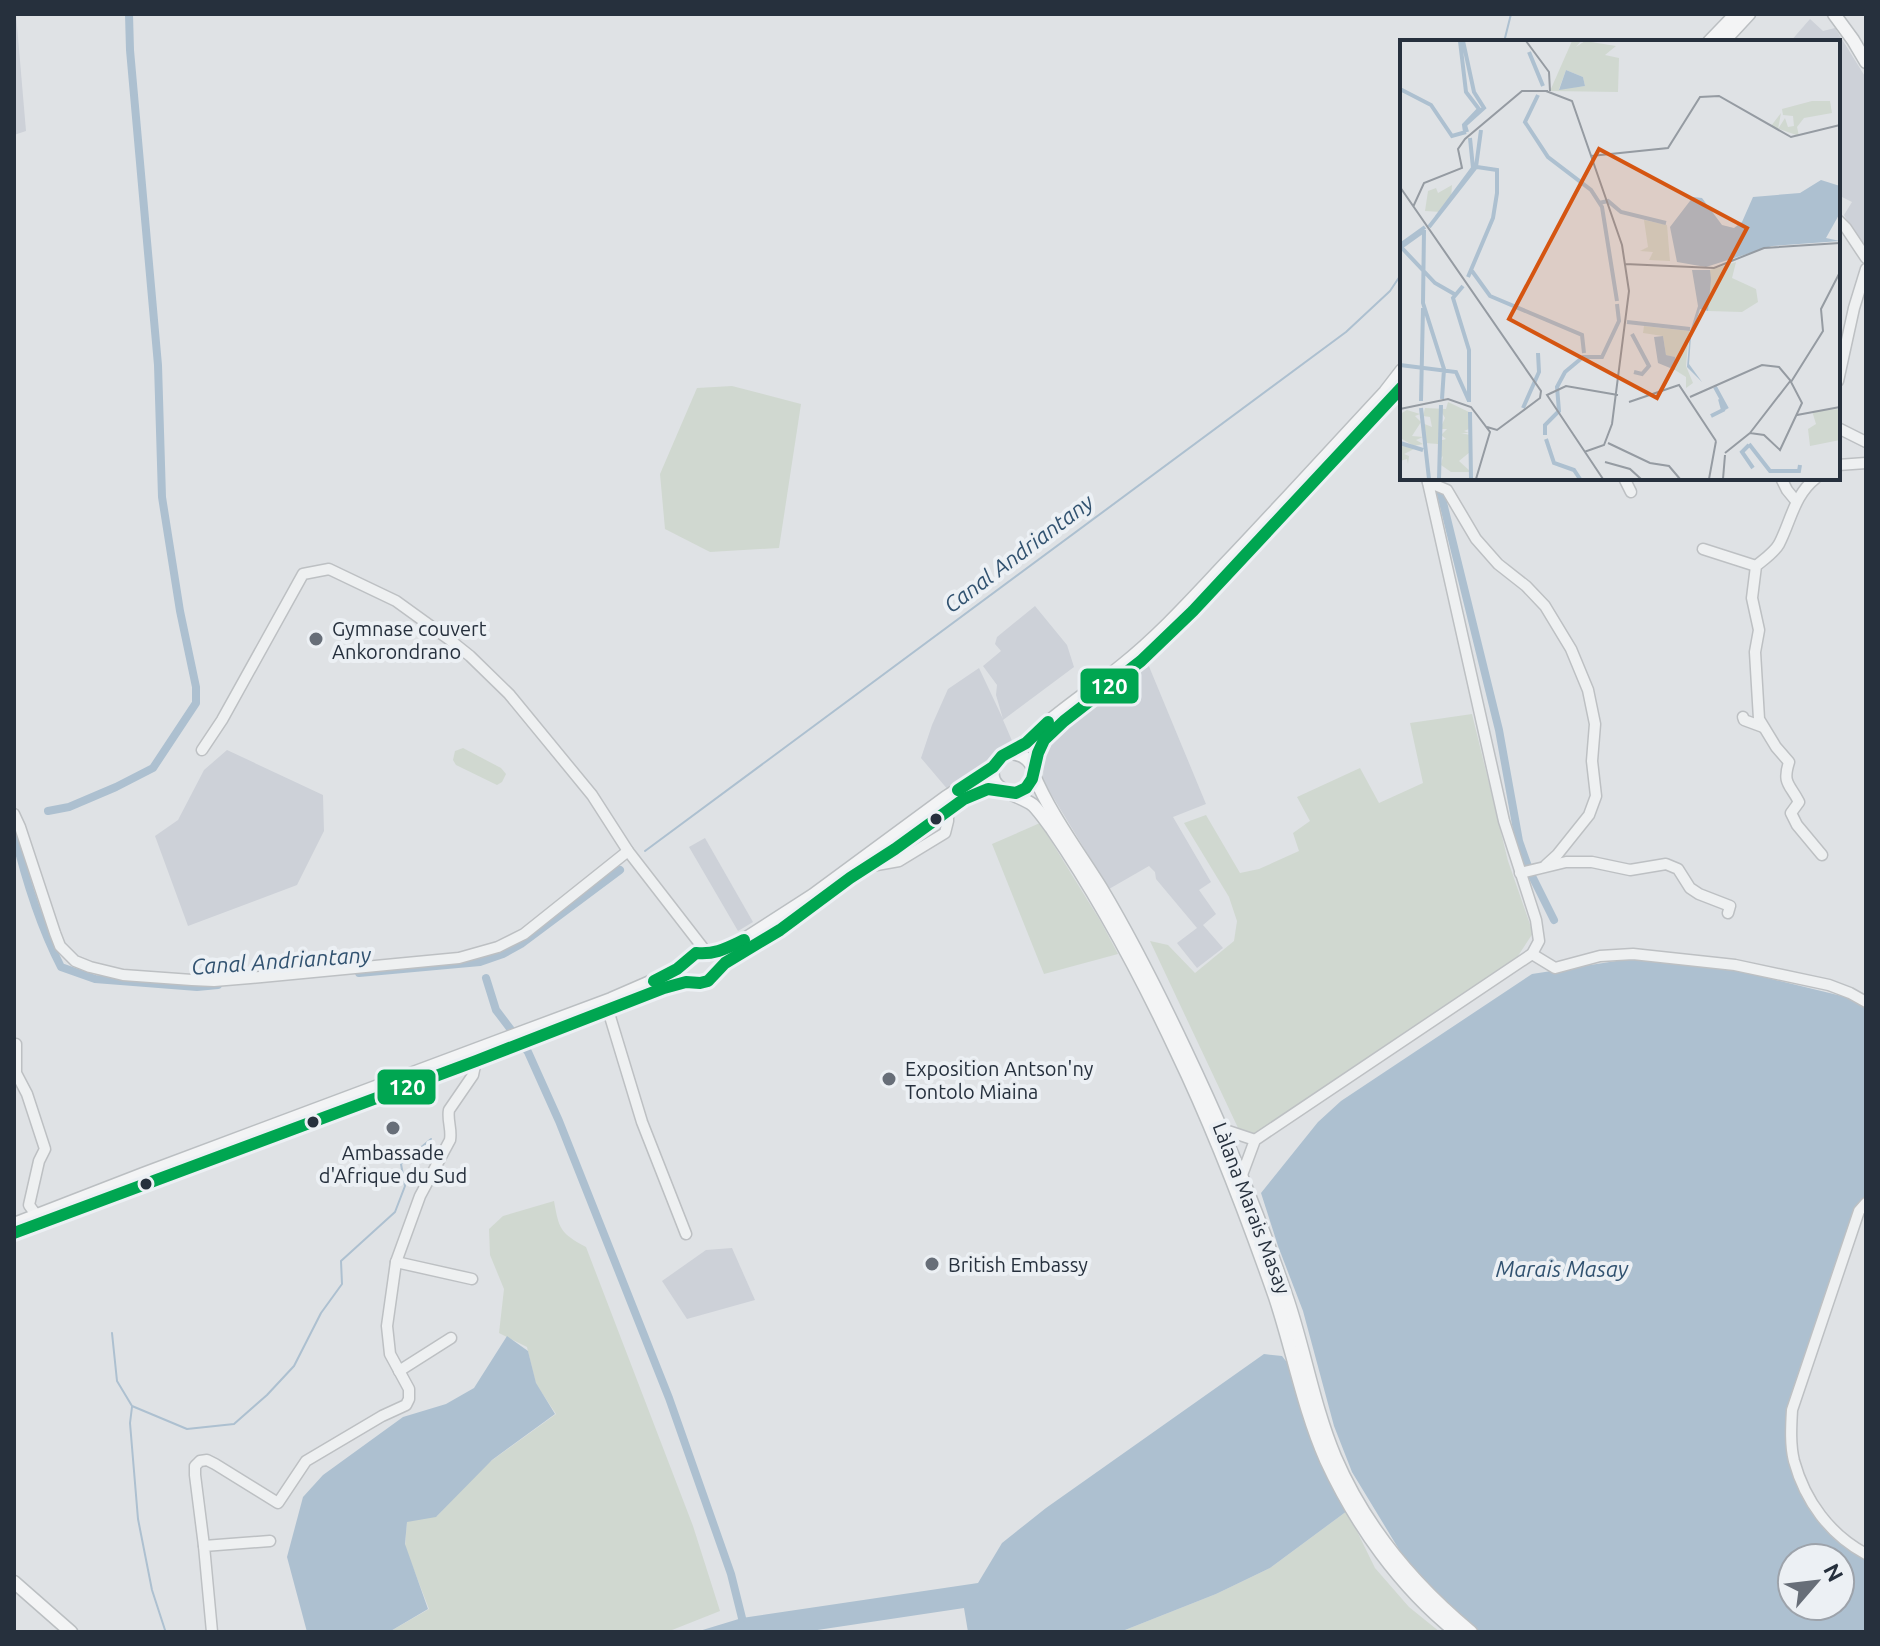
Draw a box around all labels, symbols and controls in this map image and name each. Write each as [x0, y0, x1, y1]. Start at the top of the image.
inset map [1400, 40, 1840, 480]
water label: Canal Andriantany [939, 488, 1098, 617]
place label: Gymnase couvert Ankorondrano [332, 617, 487, 663]
marker: Gymnase couvert Ankorondrano [307, 630, 325, 648]
line badge: 120 [1079, 667, 1140, 705]
text: 120 [1090, 673, 1128, 698]
unlabelled marker [928, 811, 944, 827]
water label: Canal Andriantany [190, 941, 372, 979]
place label: Exposition Antson'ny Tontolo Miaina [905, 1057, 1094, 1103]
line badge: 120 [376, 1068, 437, 1106]
marker: Exposition Antson'ny Tontolo Miaina [880, 1070, 898, 1088]
text: 120 [388, 1074, 426, 1099]
unlabelled marker [305, 1114, 321, 1130]
marker: Ambassade d'Afrique du Sud [384, 1119, 402, 1137]
street label: Làlana Marais Masay [1209, 1119, 1296, 1297]
place label: Ambassade d'Afrique du Sud [319, 1141, 467, 1187]
unlabelled marker [138, 1176, 154, 1192]
place label: British Embassy [948, 1253, 1088, 1276]
marker: British Embassy [923, 1255, 941, 1273]
water label: Marais Masay [1496, 1256, 1629, 1281]
north arrow [1776, 1542, 1856, 1622]
text: N [1819, 1559, 1849, 1585]

